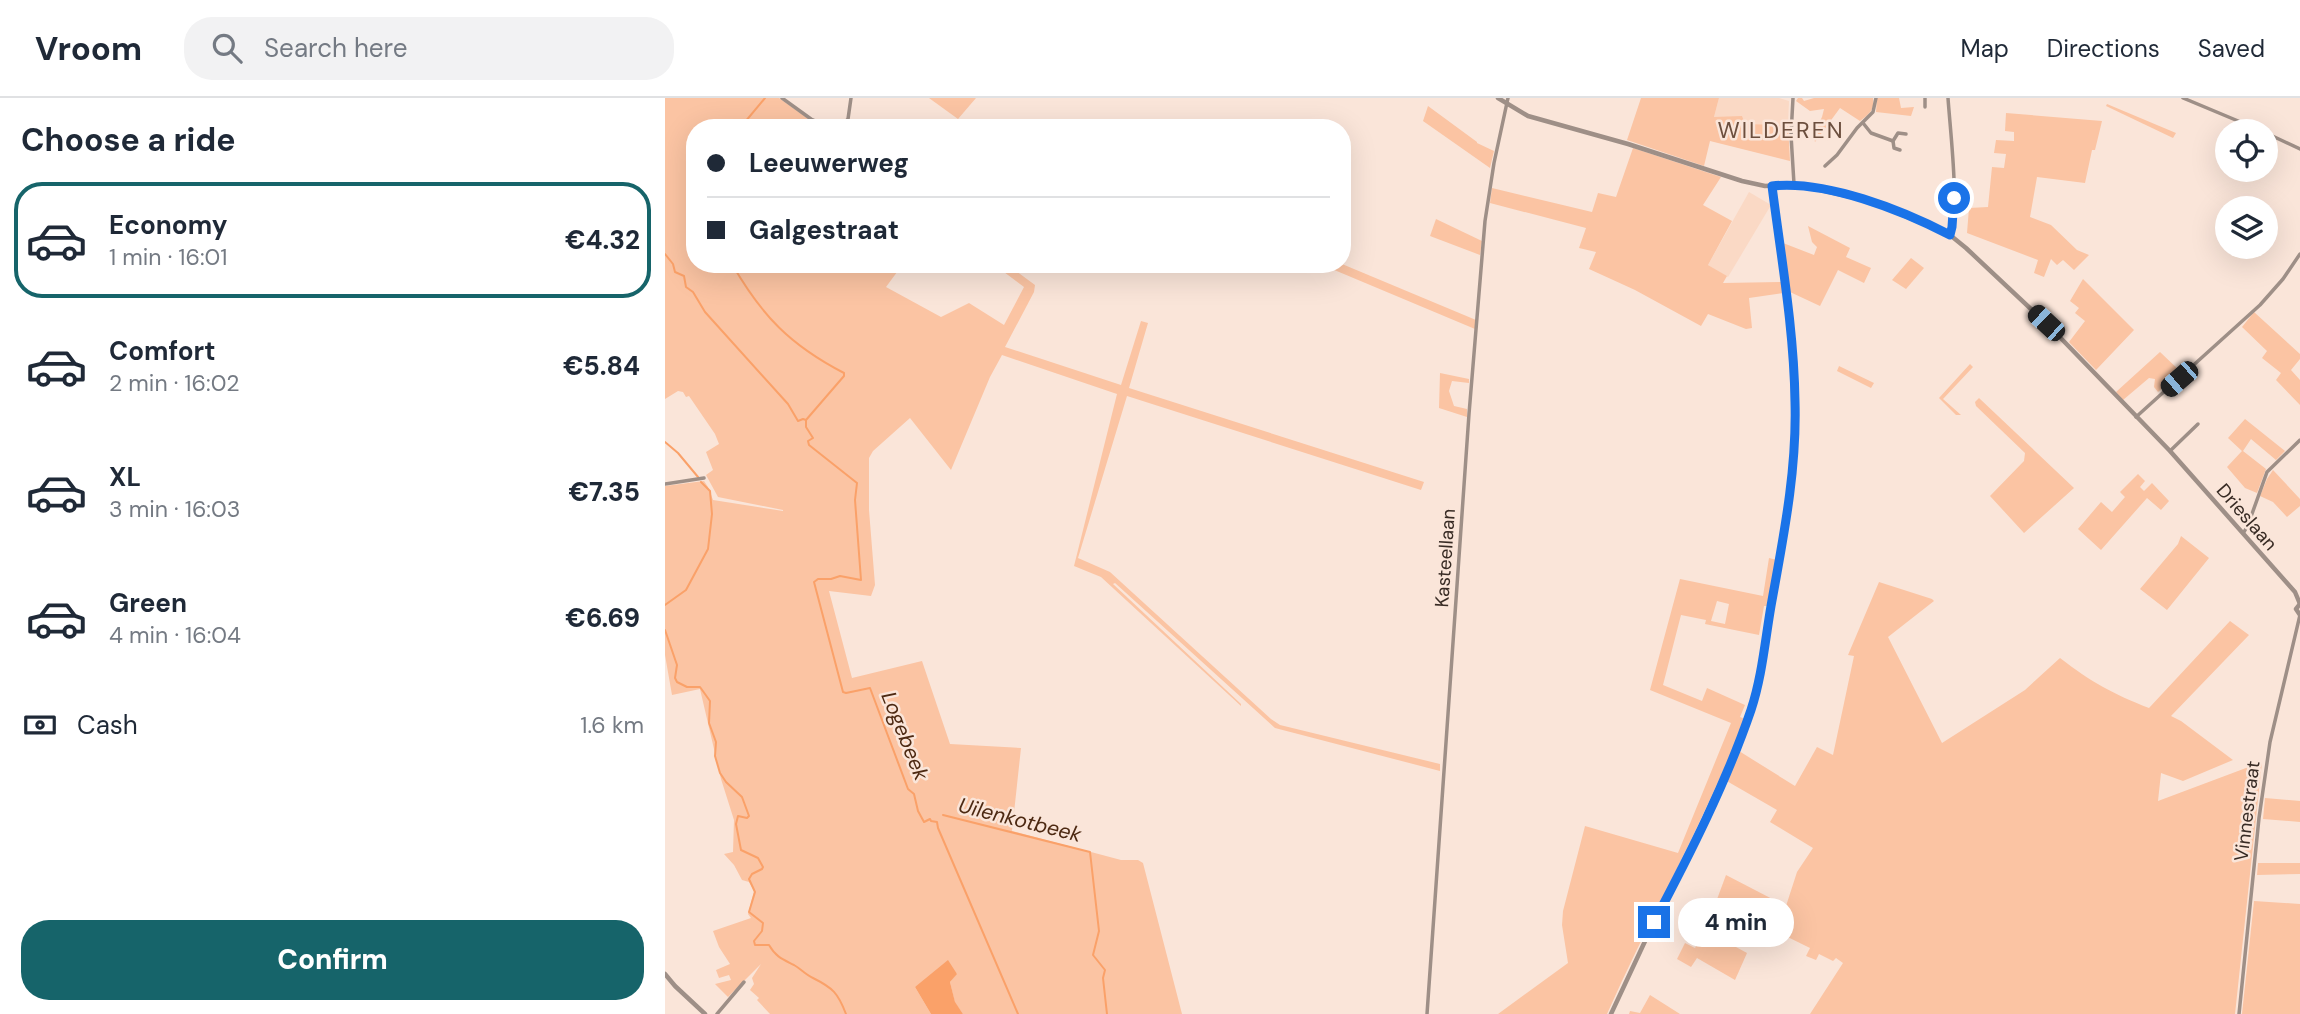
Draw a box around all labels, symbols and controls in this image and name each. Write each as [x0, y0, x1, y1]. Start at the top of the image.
search box [184, 17, 674, 80]
text: Vroom [35, 27, 142, 70]
icon: search [208, 29, 246, 67]
text: Search here [264, 31, 408, 65]
text: Map [1961, 33, 2009, 64]
text: Directions [2047, 33, 2160, 64]
text: Saved [2198, 33, 2265, 64]
district label: WILDEREN [1717, 115, 1845, 145]
text: Choose a ride [21, 119, 236, 161]
map controls [2215, 119, 2278, 259]
button: locate [2215, 119, 2278, 182]
text: Leeuwerweg [749, 146, 909, 180]
route start [1938, 182, 1970, 214]
button: layers [2215, 196, 2278, 259]
text: Economy [109, 208, 227, 242]
icon: car [25, 209, 88, 272]
text: Galgestraat [749, 213, 899, 247]
text: €4.32 [565, 223, 640, 257]
text: 1 min · 16:01 [109, 242, 227, 272]
car [2024, 301, 2069, 345]
text: Comfort [109, 334, 215, 368]
icon: car [25, 335, 88, 398]
text: €5.84 [563, 349, 640, 383]
car [2157, 357, 2202, 401]
text: 2 min · 16:02 [109, 368, 239, 398]
text: XL [109, 460, 141, 494]
icon: car [25, 461, 88, 524]
text: €7.35 [568, 475, 640, 509]
street label: Drieslaan [2211, 478, 2283, 556]
text: 3 min · 16:03 [109, 494, 240, 524]
street label: Kasteellaan [1429, 508, 1461, 608]
text: Green [109, 586, 187, 620]
icon: car [25, 587, 88, 650]
text: €6.69 [565, 601, 640, 635]
text: 4 min · 16:04 [109, 620, 241, 650]
water label: Logebeek [874, 687, 936, 785]
icon: cash [21, 706, 59, 744]
text: Cash [77, 708, 138, 742]
text: 1.6 km [580, 710, 644, 740]
street label: Vinnestraat [2228, 759, 2266, 863]
water label: Uilenkotbeek [956, 791, 1085, 849]
callout: 4 min [1679, 898, 1794, 946]
route end [1638, 906, 1670, 938]
text: 4 min [1705, 907, 1767, 937]
button: Confirm [21, 920, 644, 1000]

